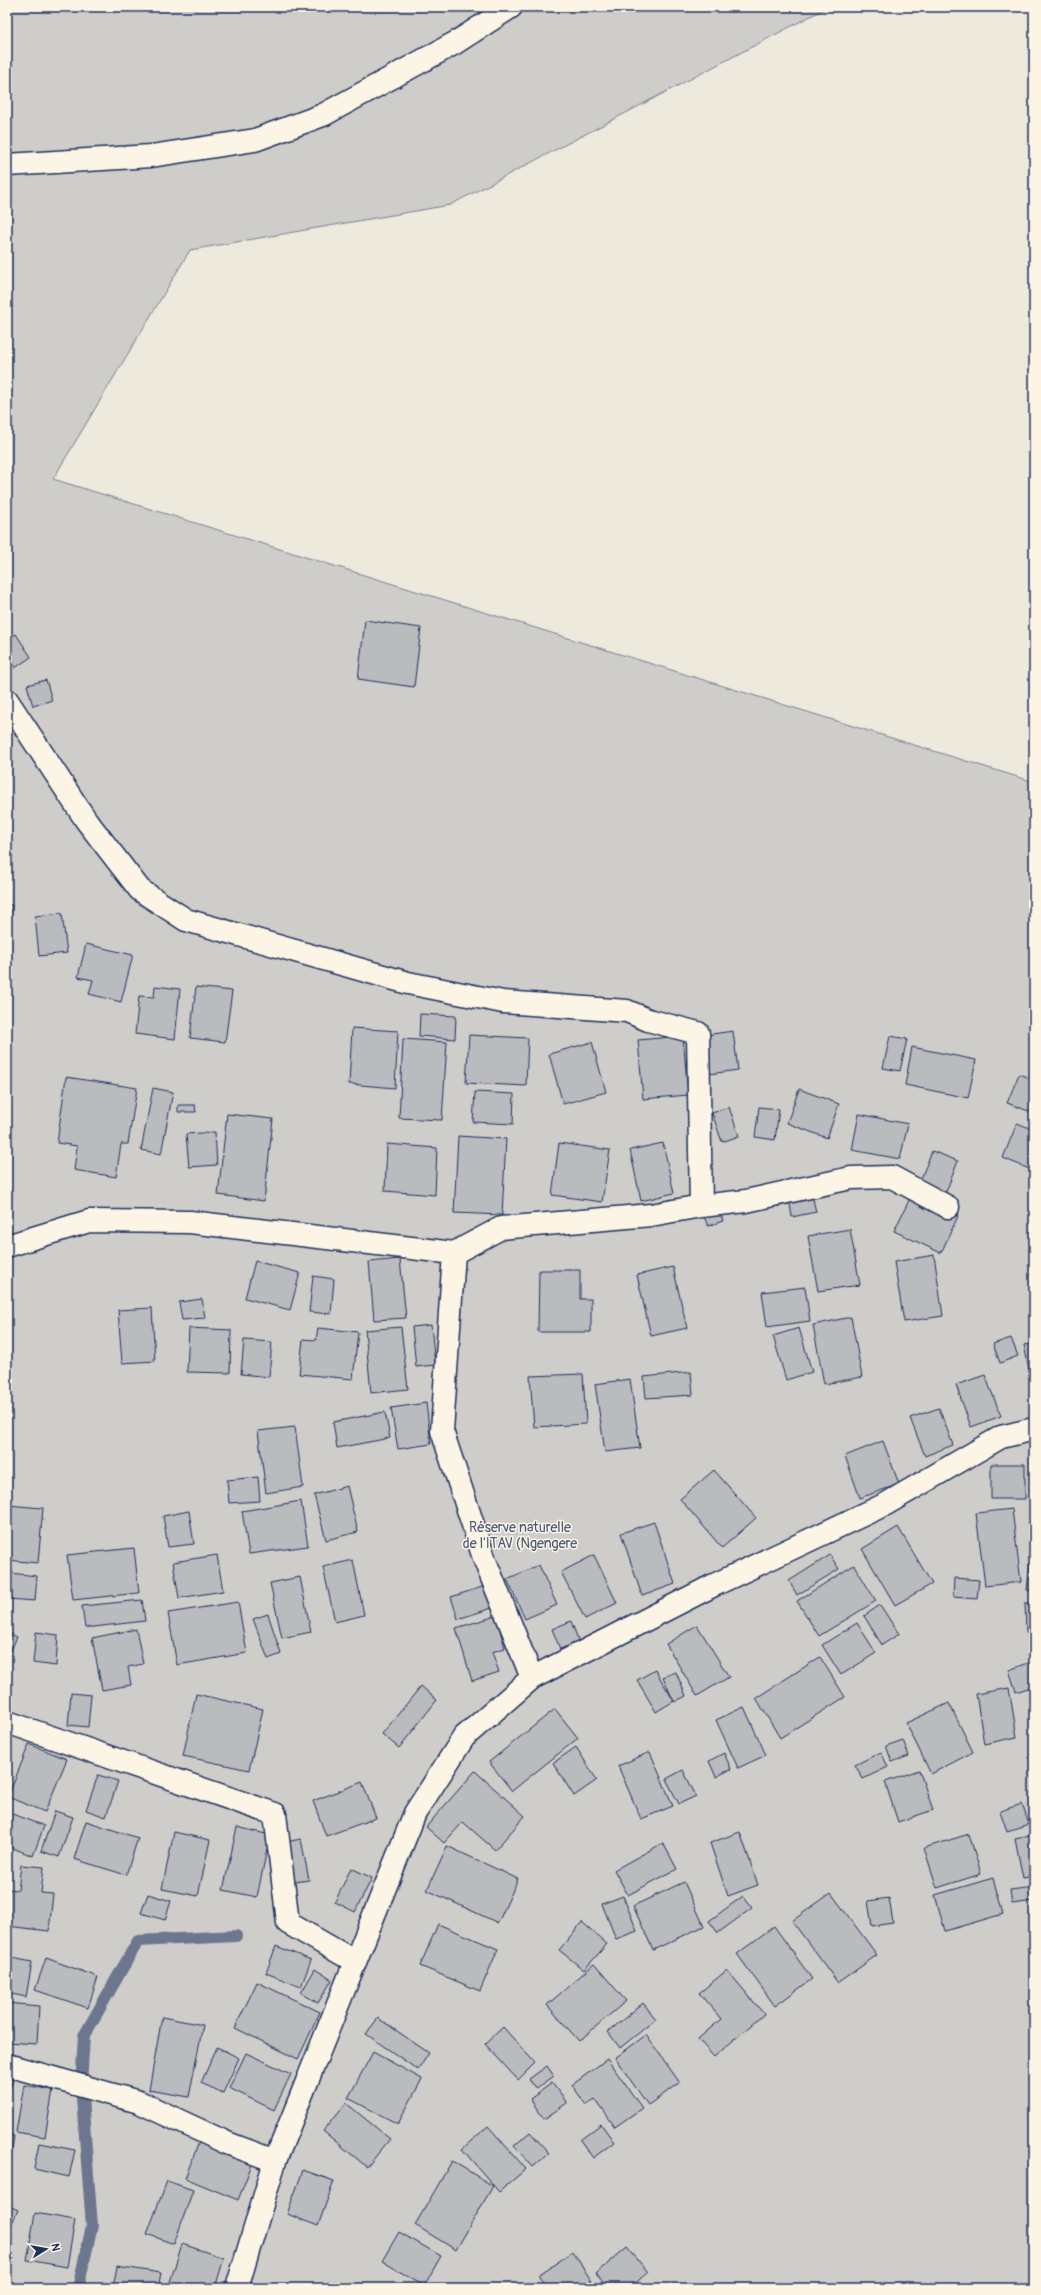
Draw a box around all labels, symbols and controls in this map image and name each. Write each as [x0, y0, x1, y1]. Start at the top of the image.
park label: Réserve naturelle de l'ITAV (Ngengere [463, 1519, 577, 1552]
north arrow [26, 2229, 66, 2269]
text: N [48, 2242, 63, 2253]

